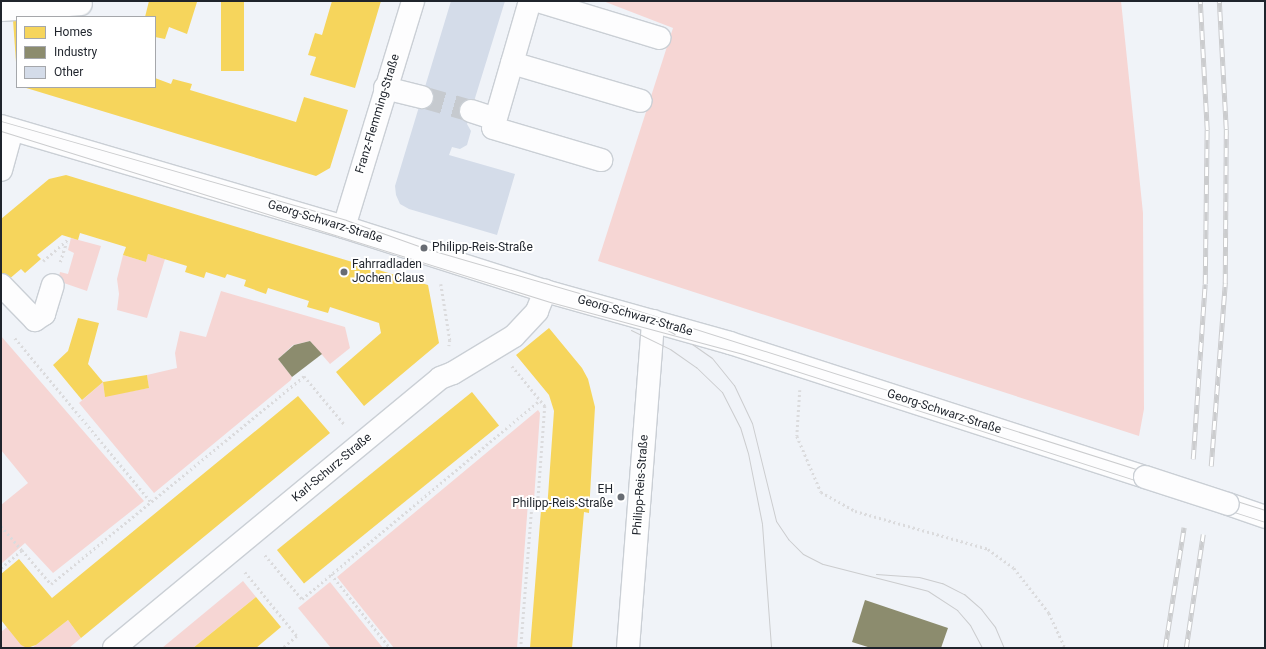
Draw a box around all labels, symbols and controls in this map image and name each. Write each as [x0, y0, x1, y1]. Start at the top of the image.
legend [16, 16, 156, 88]
text: Homes [54, 25, 92, 39]
text: Industry [54, 45, 97, 59]
street label: Franz-Flemming-Straße [353, 53, 403, 175]
text: Other [54, 65, 83, 79]
street label: Georg-Schwarz-Straße [266, 198, 384, 246]
place label: Philipp-Reis-Straße [432, 241, 533, 255]
marker: Philipp-Reis-Straße [419, 243, 429, 253]
place label: Fahrradladen Jochen Claus [352, 258, 424, 286]
marker: Fahrradladen Jochen Claus [339, 267, 349, 277]
street label: Georg-Schwarz-Straße [576, 293, 694, 339]
street label: Georg-Schwarz-Straße [885, 387, 1003, 437]
street label: Karl-Schurz-Straße [289, 431, 375, 505]
street label: Philipp-Reis-Straße [630, 434, 652, 536]
place label: EH Philipp-Reis-Straße [512, 483, 613, 511]
marker: EH Philipp-Reis-Straße [616, 492, 626, 502]

